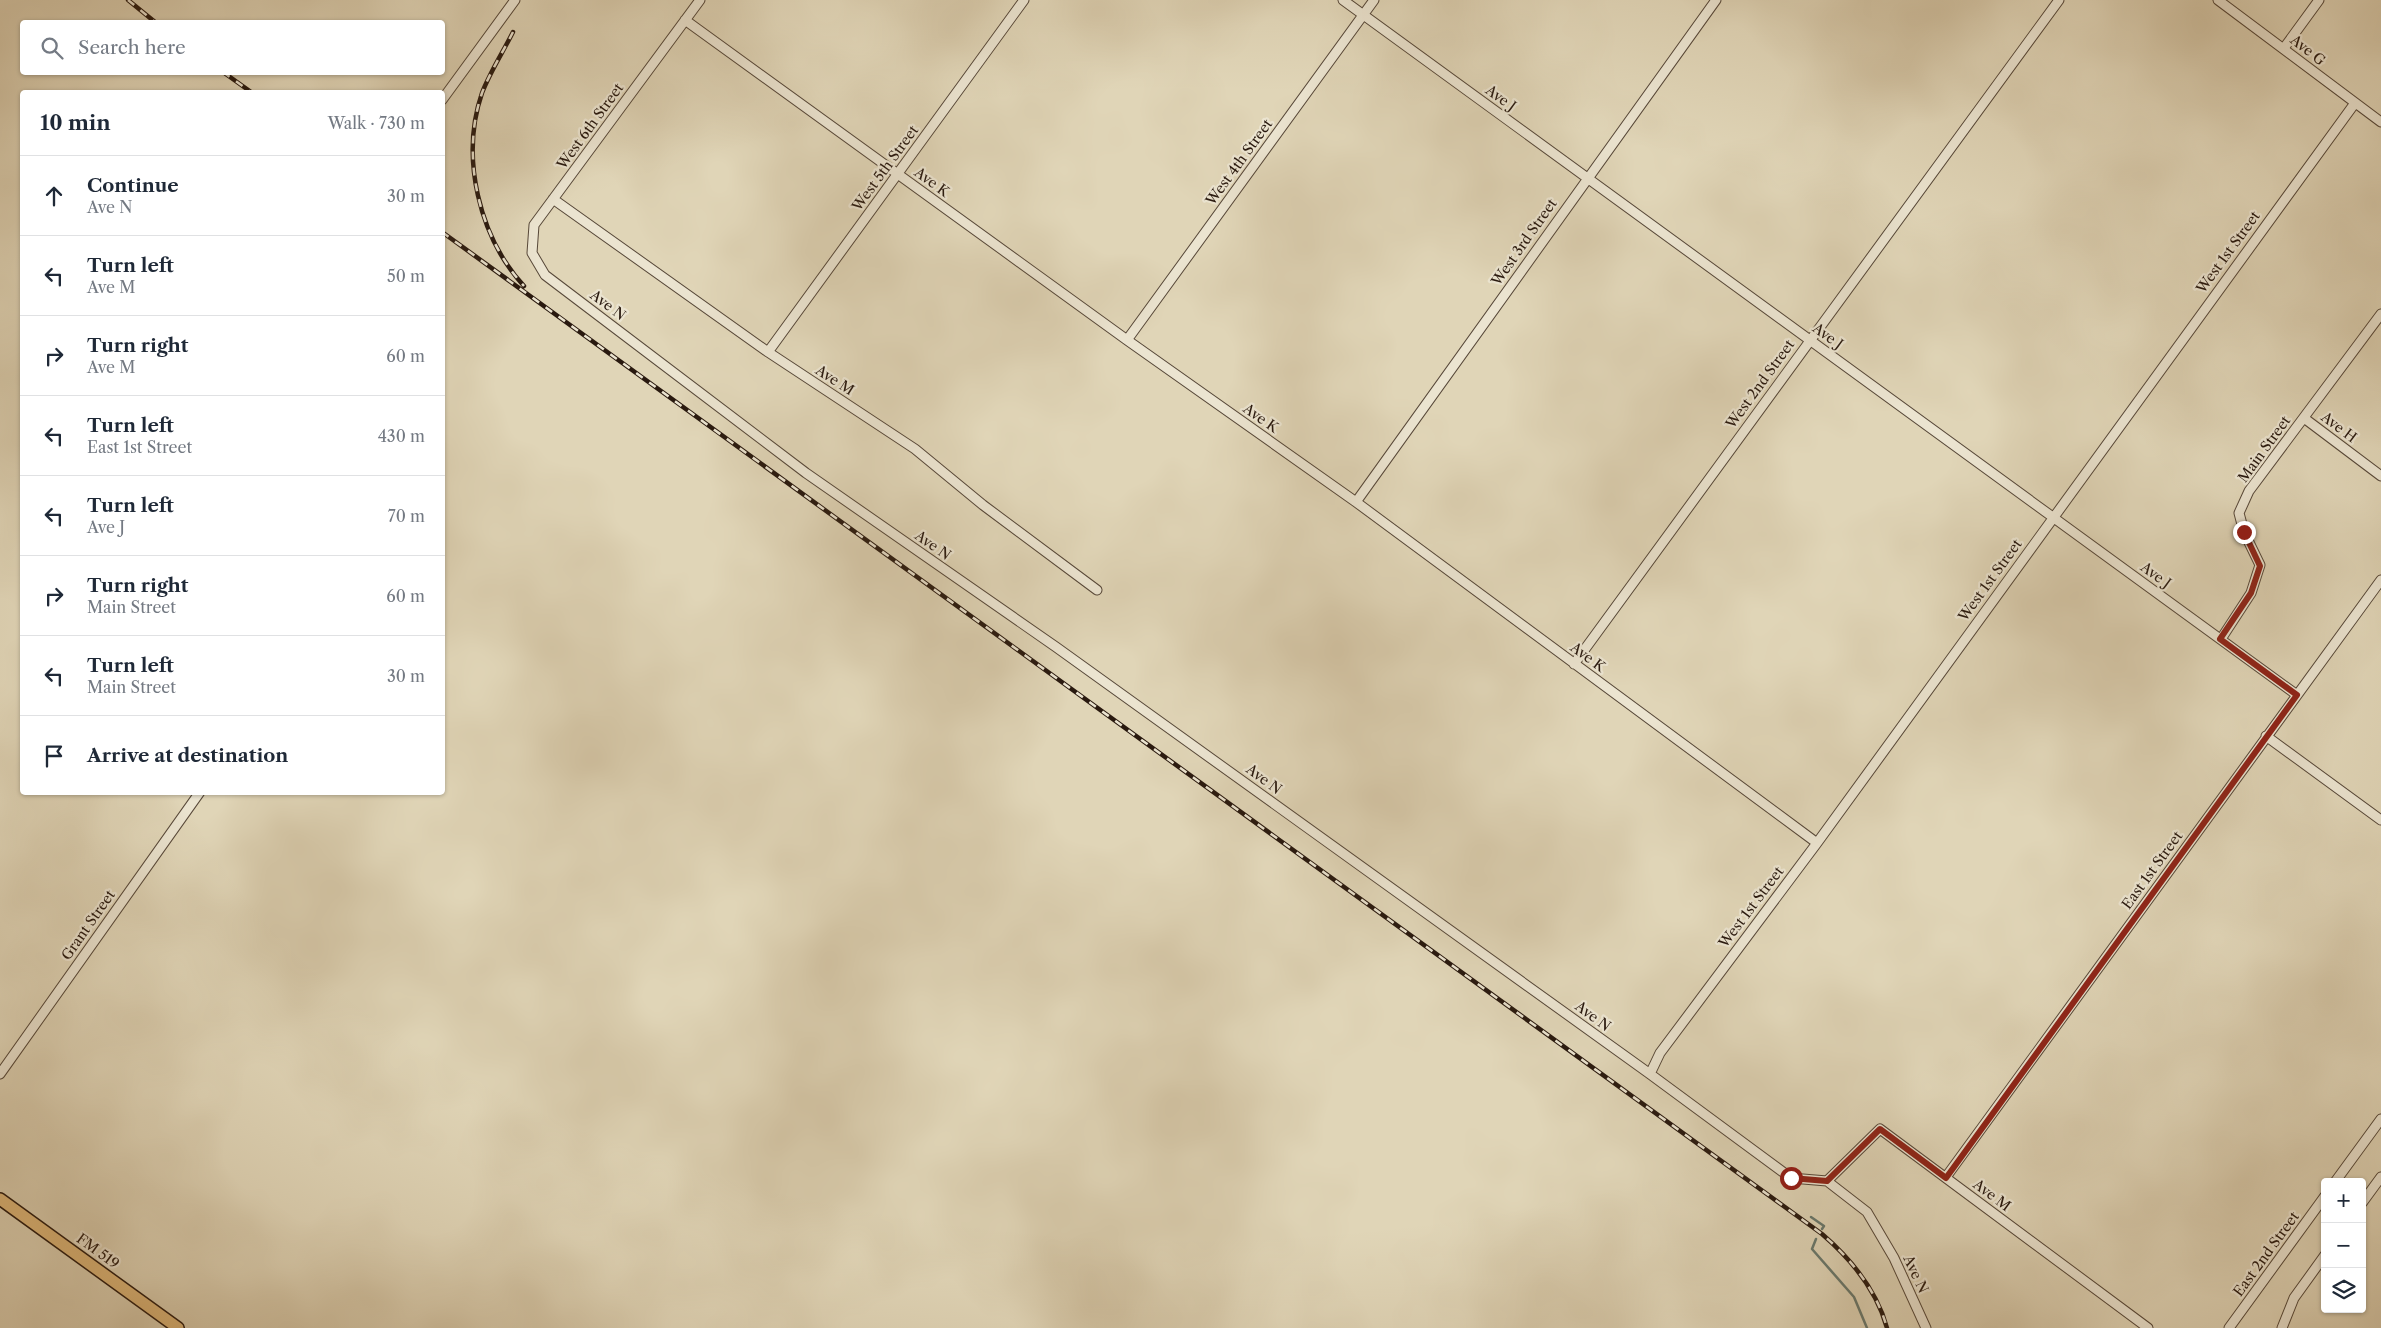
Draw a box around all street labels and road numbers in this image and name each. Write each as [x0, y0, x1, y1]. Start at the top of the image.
street label: Ave G [2286, 30, 2329, 69]
street label: West 6th Street [552, 79, 627, 173]
street label: Ave J [1481, 80, 1520, 115]
street label: West 4th Street [1201, 115, 1276, 209]
street label: West 5th Street [847, 122, 922, 215]
street label: Ave K [910, 163, 954, 201]
street label: West 3rd Street [1487, 195, 1561, 290]
street label: West 1st Street [2192, 207, 2264, 297]
street label: Ave N [586, 285, 630, 324]
street label: Ave J [1808, 318, 1847, 353]
street label: West 2nd Street [1721, 336, 1798, 433]
street label: Ave M [811, 360, 858, 399]
street label: Ave K [1239, 399, 1283, 437]
street label: Ave H [2317, 407, 2360, 446]
street label: Main Street [2234, 412, 2294, 486]
street label: Ave N [911, 526, 955, 564]
street label: West 1st Street [1954, 535, 2026, 625]
street label: Ave J [2136, 557, 2175, 592]
street label: Ave K [1566, 638, 1610, 676]
street label: Ave N [1242, 759, 1286, 798]
street label: East 1st Street [2118, 827, 2186, 913]
street label: West 1st Street [1714, 863, 1787, 952]
street label: Grant Street [57, 886, 119, 964]
street label: Ave N [1571, 996, 1615, 1035]
street label: Ave M [1969, 1174, 2014, 1215]
street label: East 2nd Street [2229, 1208, 2303, 1300]
street label: FM 519 [73, 1229, 123, 1273]
street label: Ave N [1899, 1251, 1933, 1296]

